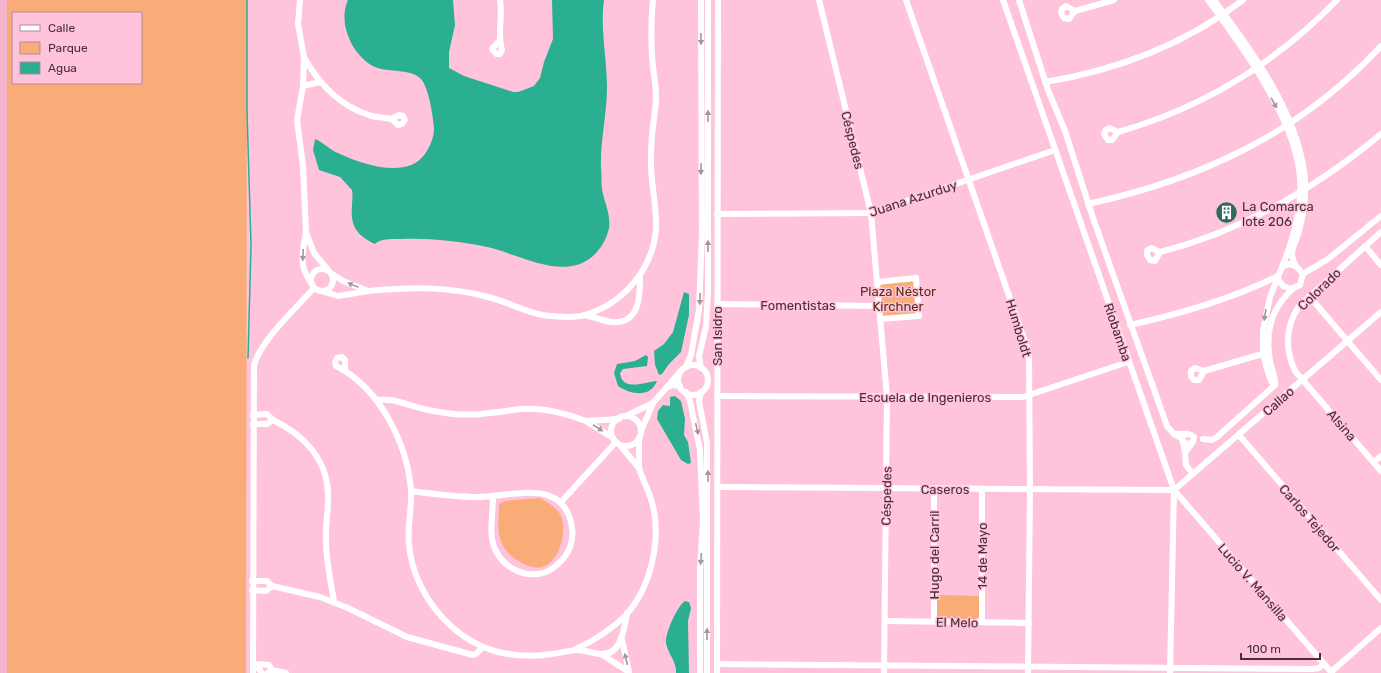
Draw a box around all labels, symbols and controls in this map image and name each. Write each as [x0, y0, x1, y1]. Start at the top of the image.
legend [12, 12, 142, 84]
text: Calle [48, 21, 75, 35]
one-way arrow [698, 33, 704, 46]
text: Parque [48, 41, 88, 55]
text: Agua [48, 61, 77, 75]
one-way arrow [1271, 98, 1278, 109]
one-way arrow [705, 109, 711, 122]
street label: Céspedes [838, 110, 867, 171]
one-way arrow [697, 163, 704, 175]
street label: Juana Azurduy [867, 177, 959, 220]
place label: La Comarca lote 206 [1242, 199, 1314, 229]
building icon: La Comarca lote 206 [1214, 200, 1240, 226]
one-way arrow [705, 239, 711, 252]
one-way arrow [299, 249, 306, 261]
street label: Colorado [1295, 265, 1344, 313]
one-way arrow [347, 282, 359, 288]
park label: Plaza Néstor Kirchner [860, 284, 936, 314]
one-way arrow [696, 293, 703, 305]
street label: Humboldt [1003, 297, 1034, 359]
street label: Fomentistas [760, 298, 836, 313]
street label: Riobamba [1101, 301, 1134, 363]
street label: San Isidro [710, 306, 725, 366]
one-way arrow [1262, 309, 1268, 321]
street label: Callao [1260, 384, 1297, 419]
street label: Escuela de Ingenieros [859, 390, 991, 406]
street label: Alsina [1324, 407, 1359, 444]
one-way arrow [694, 423, 700, 435]
one-way arrow [593, 424, 603, 432]
street label: Céspedes [878, 466, 895, 526]
one-way arrow [705, 469, 711, 482]
street label: Carlos Tejedor [1276, 481, 1343, 555]
street label: Caseros [921, 482, 970, 497]
street label: Hugo del Carril [927, 511, 943, 599]
street label: 14 de Mayo [975, 523, 990, 589]
street label: Lucio V. Mansilla [1215, 540, 1291, 624]
one-way arrow [697, 553, 704, 565]
street label: El Melo [936, 615, 978, 630]
one-way arrow [704, 627, 710, 640]
scale bar [1241, 635, 1320, 661]
text: 100 m [1247, 642, 1281, 656]
one-way arrow [622, 652, 628, 665]

